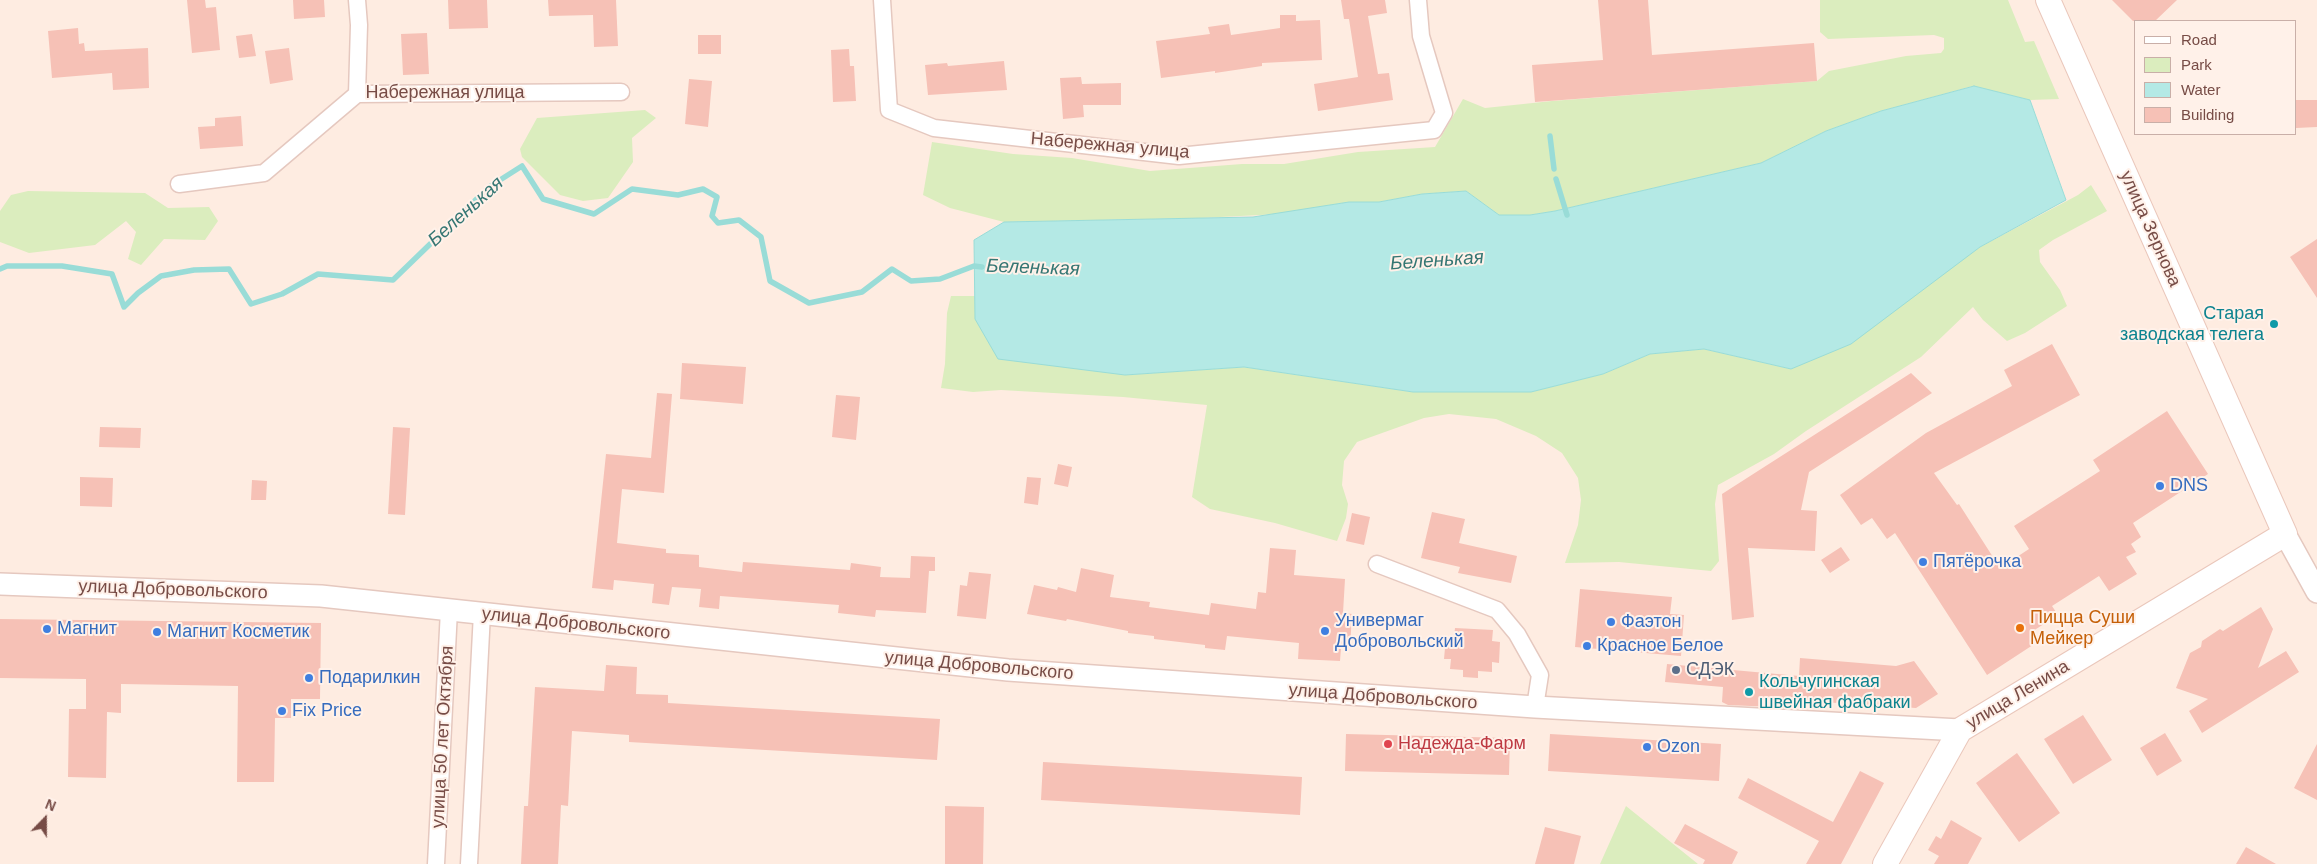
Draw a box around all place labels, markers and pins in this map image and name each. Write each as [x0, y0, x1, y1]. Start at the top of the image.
place label: Старая заводская телега [2120, 303, 2264, 346]
marker: Старая заводская телега [2268, 318, 2280, 330]
place label: DNS [2170, 475, 2208, 497]
marker: DNS [2154, 480, 2166, 492]
place label: Пятёрочка [1933, 551, 2021, 573]
marker: Пятёрочка [1917, 556, 1929, 568]
place label: Пицца Суши Мейкер [2030, 607, 2135, 650]
place label: Универмаг Добровольский [1335, 610, 1464, 652]
place label: Фаэтон [1621, 611, 1681, 633]
marker: Фаэтон [1605, 616, 1617, 628]
place label: Магнит [57, 618, 117, 640]
place label: Магнит Косметик [167, 621, 309, 643]
marker: Пицца Суши Мейкер [2014, 622, 2026, 634]
marker: Магнит [41, 623, 53, 635]
marker: Универмаг Добровольский [1319, 625, 1331, 637]
marker: Магнит Косметик [151, 626, 163, 638]
place label: Красное Белое [1597, 635, 1723, 657]
marker: Красное Белое [1581, 640, 1593, 652]
place label: СДЭК [1686, 659, 1734, 681]
marker: СДЭК [1670, 664, 1682, 676]
place label: Подарилкин [319, 667, 421, 689]
place label: Кольчугинская швейная фабраки [1759, 671, 1911, 714]
marker: Подарилкин [303, 672, 315, 684]
marker: Кольчугинская швейная фабраки [1743, 686, 1755, 698]
place label: Fix Price [292, 700, 362, 722]
marker: Fix Price [276, 705, 288, 717]
place label: Надежда-Фарм [1398, 733, 1526, 755]
place label: Ozon [1657, 736, 1700, 758]
marker: Надежда-Фарм [1382, 738, 1394, 750]
marker: Ozon [1641, 741, 1653, 753]

